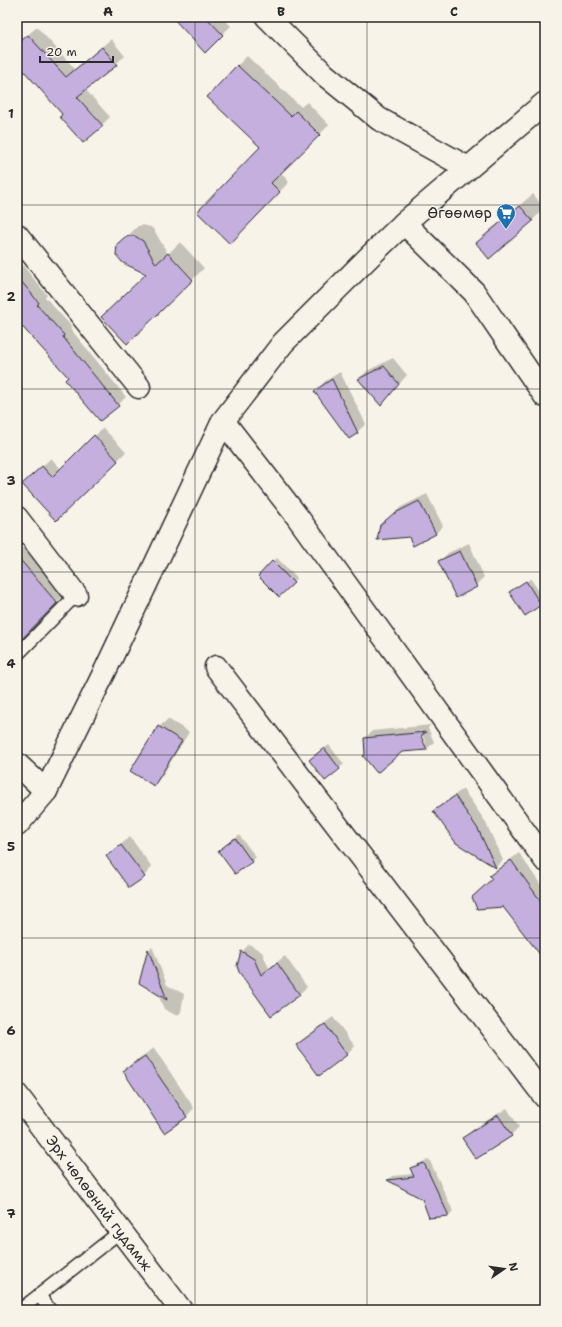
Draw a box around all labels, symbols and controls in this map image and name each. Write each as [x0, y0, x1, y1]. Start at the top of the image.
text: A [103, 3, 113, 20]
text: B [277, 3, 285, 20]
text: C [450, 3, 458, 20]
scale bar [40, 38, 113, 64]
text: 20 m [46, 44, 77, 60]
text: 1 [8, 105, 14, 122]
supermarket icon: Өгөөмөр [495, 202, 517, 230]
place label: Өгөөмөр [427, 203, 492, 223]
text: 2 [6, 288, 16, 305]
text: 3 [6, 472, 16, 489]
text: 4 [6, 655, 16, 672]
text: 5 [7, 838, 15, 855]
text: 6 [6, 1022, 16, 1039]
street label: Эрх чөлөөний гудамж [41, 1131, 157, 1276]
text: 7 [6, 1205, 16, 1222]
north arrow [484, 1249, 524, 1289]
text: N [505, 1261, 522, 1273]

